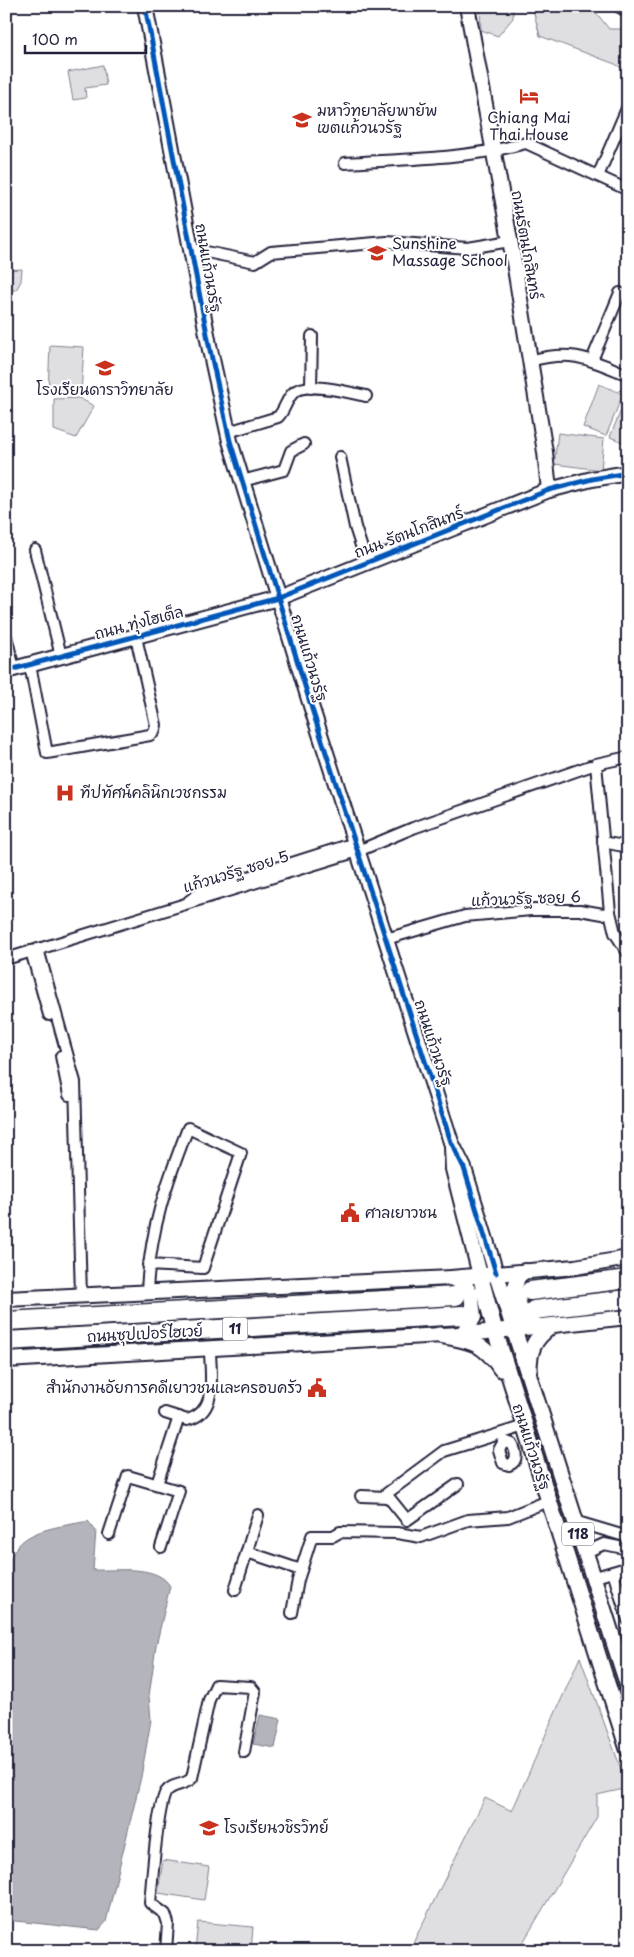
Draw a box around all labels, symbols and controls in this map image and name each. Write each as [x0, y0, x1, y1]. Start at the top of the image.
scale bar [25, 22, 146, 54]
text: 100 m [32, 27, 78, 50]
hotel icon: Chiang Mai Thai House [518, 85, 540, 107]
place label: มหาวิทยาลัยพายัพ เขตแก้วนวรัฐ [317, 98, 437, 138]
place label: Chiang Mai Thai House [487, 105, 571, 145]
school or university icon: มหาวิทยาลัยพายัพ เขตแก้วนวรัฐ [291, 109, 313, 131]
street label: ถนนรัตนโกสินทร์ [507, 188, 549, 302]
street label: ถนนแก้วนวรัฐ [190, 221, 229, 314]
place label: Sunshine Massage School [392, 231, 508, 271]
school or university icon: Sunshine Massage School [366, 242, 388, 264]
school or university icon: โรงเรียนดาราวิทยาลัย [94, 357, 116, 379]
place label: โรงเรียนดาราวิทยาลัย [36, 377, 174, 400]
street label: ถนน รัตนโกสินทร์ [350, 500, 467, 563]
street label: ถนน ทุ่งโฮเต็ล [92, 599, 186, 645]
street label: ถนนแก้วนวรัฐ [286, 611, 335, 704]
place label: ทีปทัศน์คลินิกเวชกรรม [80, 780, 227, 803]
hospital icon: ทีปทัศน์คลินิกเวชกรรม [54, 782, 76, 804]
street label: แก้วนวรัฐ ซอย 5 [180, 844, 291, 898]
street label: แก้วนวรัฐ ซอย 6 [471, 884, 581, 911]
street label: ถนนแก้วนวรัฐ [410, 996, 459, 1089]
place label: ศาลเยาวชน [365, 1200, 437, 1223]
public building icon: ศาลเยาวชน [339, 1202, 361, 1224]
street label: ถนนซุปเปอร์ไฮเวย์ [86, 1318, 204, 1348]
road number: 11 [222, 1318, 248, 1340]
place label: สำนักงานอัยการคดีเยาวชนและครอบครัว [46, 1375, 302, 1398]
public building icon: สำนักงานอัยการคดีเยาวชนและครอบครัว [306, 1377, 328, 1399]
street label: ถนนแก้วนวรัฐ [508, 1400, 557, 1493]
road number: 118 [562, 1522, 594, 1546]
place label: โรงเรียนวชิรวิทย์ [224, 1815, 329, 1838]
school or university icon: โรงเรียนวชิรวิทย์ [198, 1817, 220, 1839]

